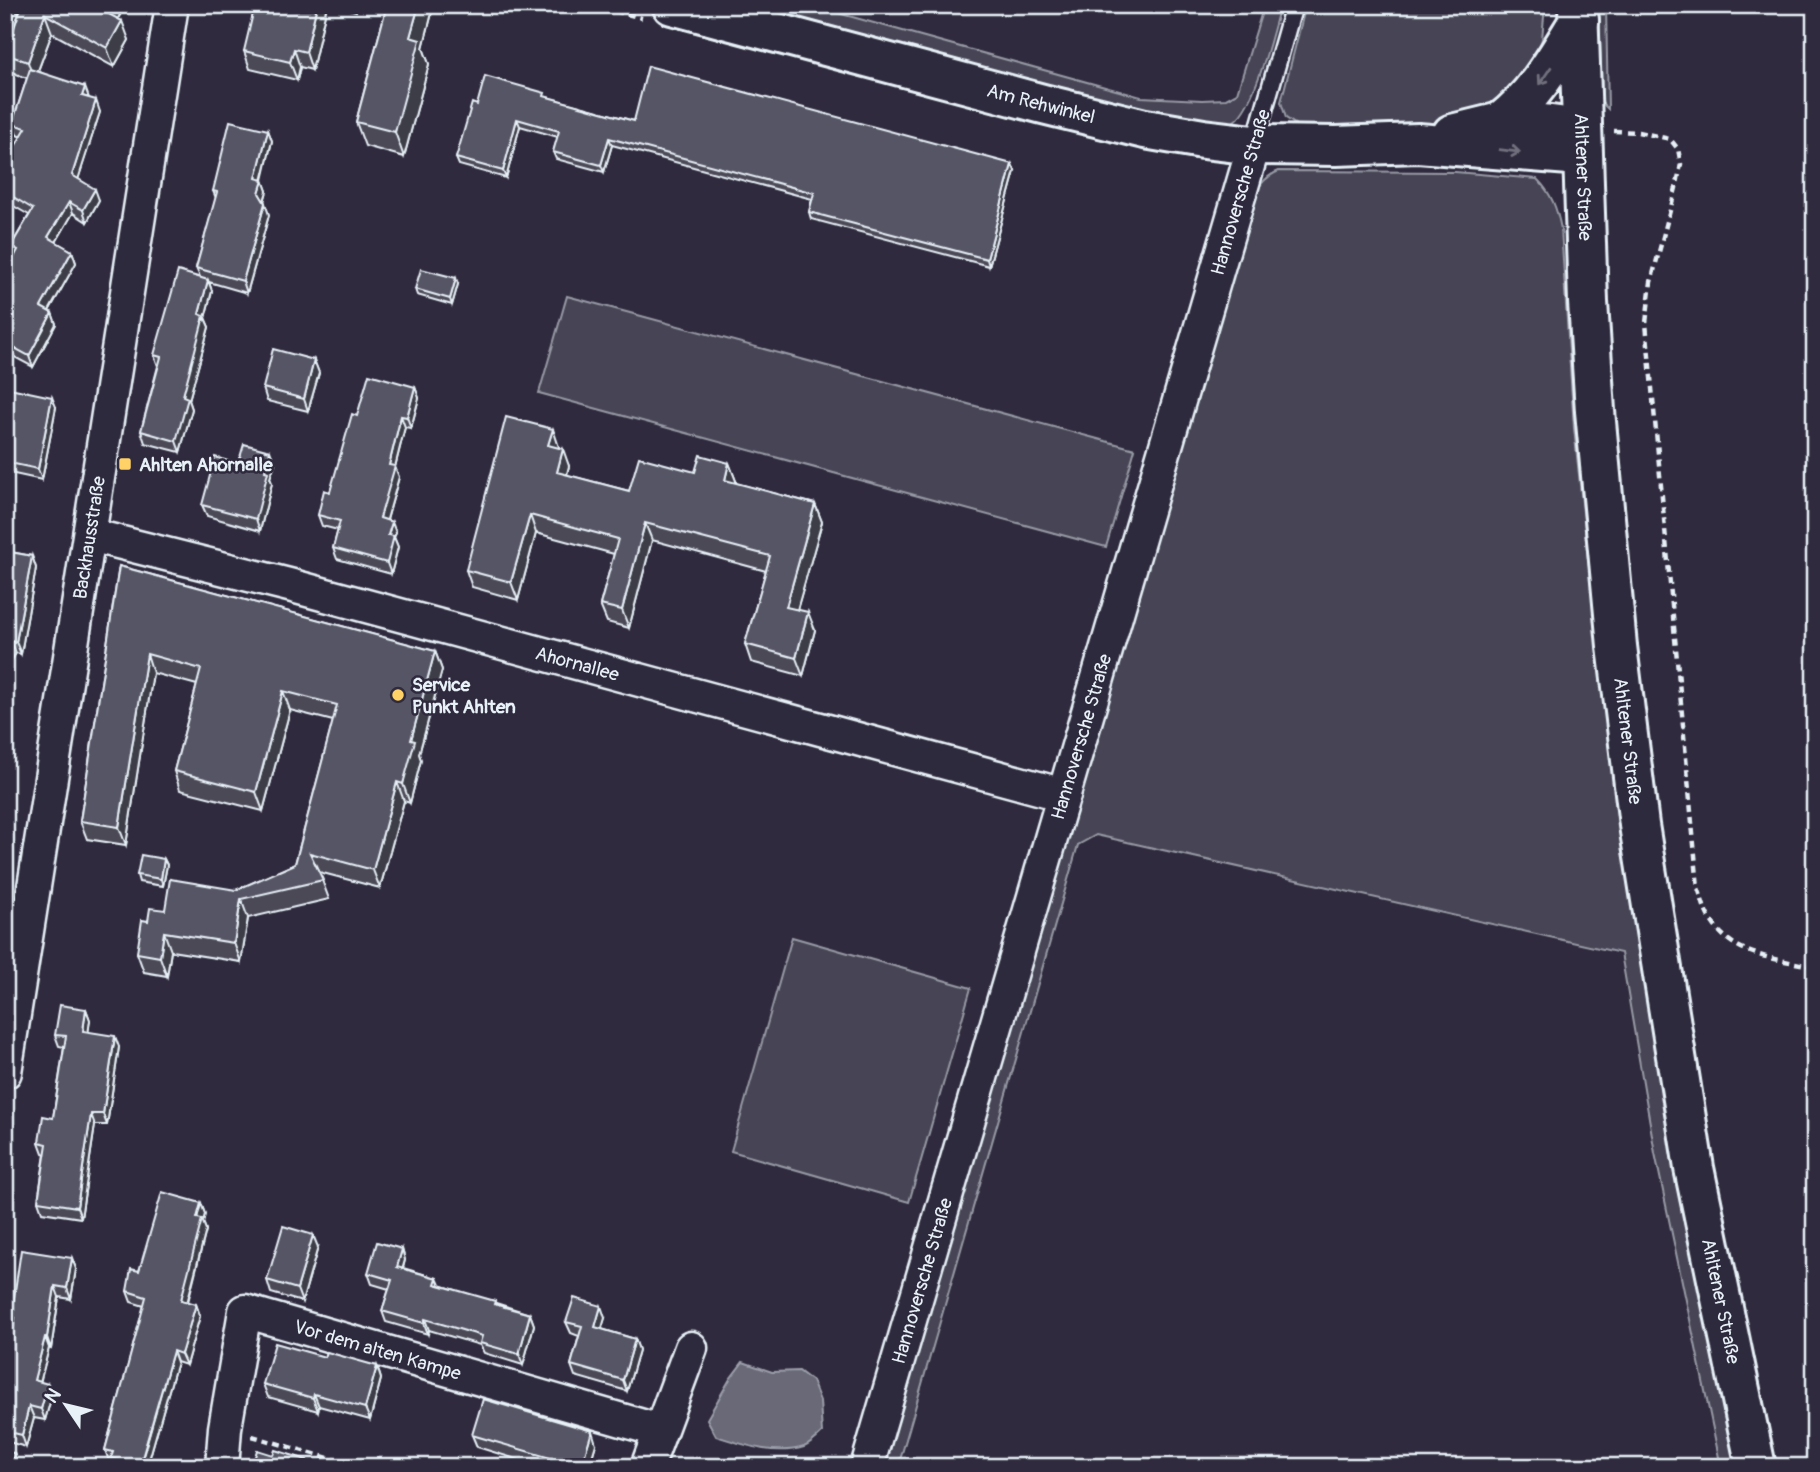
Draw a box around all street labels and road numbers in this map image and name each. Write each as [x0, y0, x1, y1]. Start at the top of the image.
street label: Am Rehwinkel [984, 79, 1098, 129]
street label: Hannoversche Straße [1206, 106, 1276, 278]
street label: Ahltener Straße [1569, 113, 1597, 242]
street label: Backhausstraße [68, 474, 111, 601]
street label: Ahornallee [533, 641, 622, 687]
street label: Hannoversche Straße [1046, 650, 1118, 823]
street label: Ahltener Straße [1608, 676, 1647, 806]
street label: Hannoversche Straße [887, 1195, 958, 1367]
street label: Ahltener Straße [1696, 1236, 1745, 1367]
street label: Vor dem alten Kampe [291, 1315, 464, 1386]

